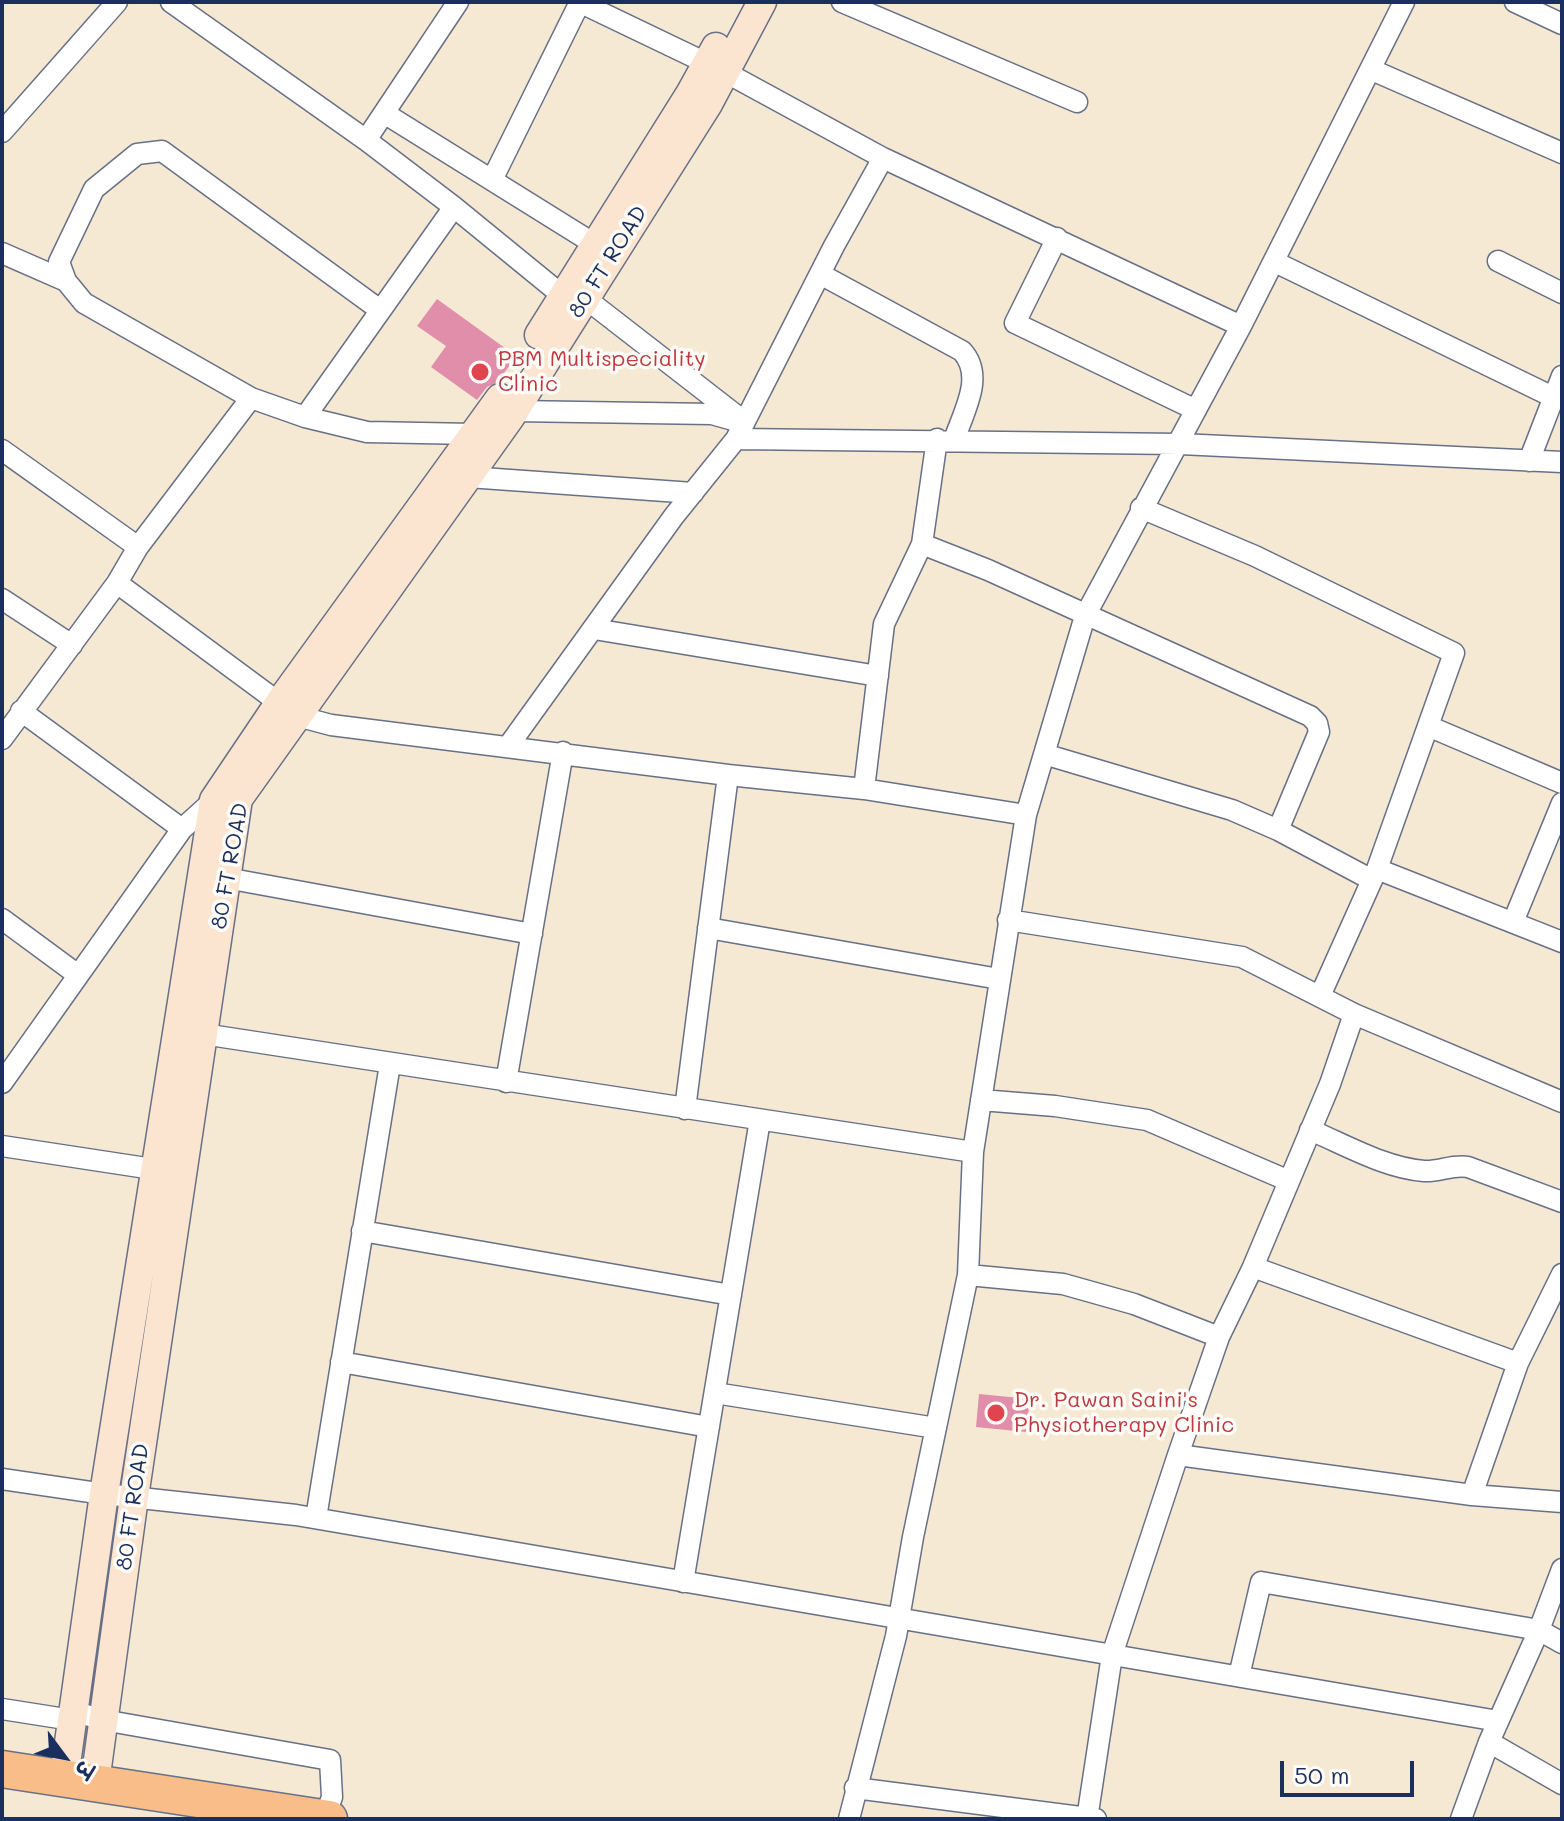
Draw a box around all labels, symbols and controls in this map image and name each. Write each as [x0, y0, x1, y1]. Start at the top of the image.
street label: 80 FT ROAD [563, 201, 653, 323]
place label: PBM Multispeciality Clinic [498, 346, 706, 398]
marker: PBM Multispeciality Clinic [469, 361, 491, 383]
street label: 80 FT ROAD [206, 801, 254, 931]
place label: Dr. Pawan Saini's Physiotherapy Clinic [1014, 1387, 1234, 1438]
marker: Dr. Pawan Saini's Physiotherapy Clinic [985, 1402, 1007, 1424]
street label: 80 FT ROAD [111, 1442, 155, 1572]
north arrow [24, 1717, 104, 1797]
scale bar [1284, 1745, 1418, 1795]
text: उ [69, 1756, 101, 1784]
text: 50 m [1294, 1759, 1350, 1790]

